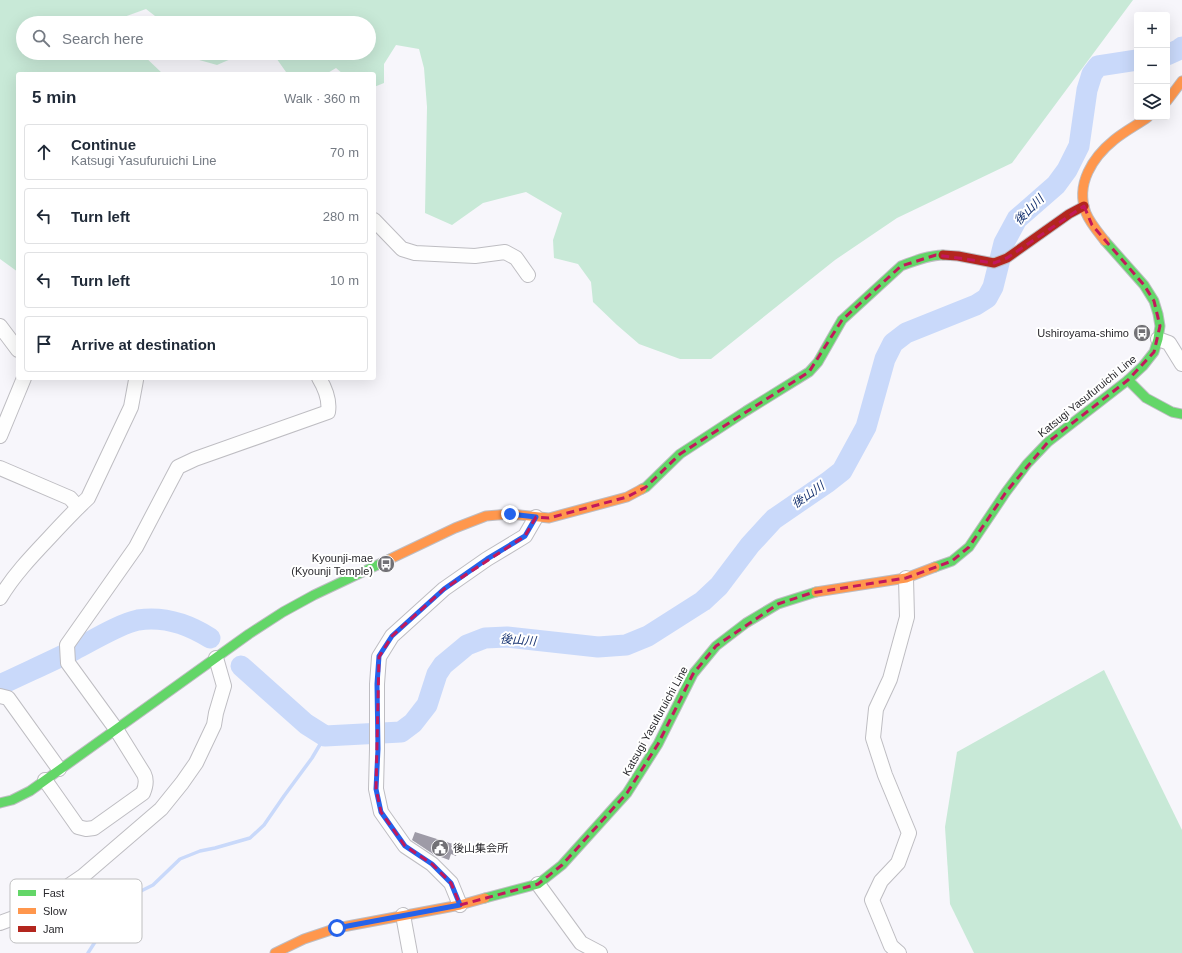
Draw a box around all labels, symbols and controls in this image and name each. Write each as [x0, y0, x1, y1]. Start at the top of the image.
map controls [1134, 12, 1170, 120]
button: + [1134, 12, 1170, 48]
search box [16, 16, 376, 60]
icon: search [30, 27, 52, 49]
text: Search here [62, 30, 144, 47]
button: − [1134, 48, 1170, 84]
button: layers [1134, 84, 1170, 120]
text: 5 min [32, 88, 76, 107]
text: Walk · 360 m [284, 91, 360, 106]
text: Continue [71, 136, 136, 153]
icon: ahead [33, 141, 55, 163]
text: 70 m [330, 145, 359, 160]
text: Katsugi Yasufuruichi Line [71, 153, 217, 168]
water label: 後山川 [1011, 191, 1048, 228]
icon: left [33, 205, 55, 227]
text: Turn left [71, 208, 130, 225]
text: 280 m [323, 209, 359, 224]
icon: left [33, 269, 55, 291]
text: Turn left [71, 272, 130, 289]
text: 10 m [330, 273, 359, 288]
bus stop icon: Ushiroyama-shimo [1132, 323, 1152, 343]
place label: Ushiroyama-shimo [1037, 327, 1129, 339]
icon: arrive [33, 333, 55, 355]
text: Arrive at destination [71, 336, 216, 353]
street label: Katsugi Yasufuruichi Line [1035, 353, 1139, 439]
water label: 後山川 [789, 478, 828, 511]
route end [501, 505, 519, 523]
place label: Kyounji-mae (Kyounji Temple) [291, 552, 373, 577]
bus stop icon: Kyounji-mae (Kyounji Temple) [376, 554, 396, 574]
water label: 後山川 [500, 632, 538, 648]
street label: Katsugi Yasufuruichi Line [620, 664, 690, 778]
public building icon: 後山集会所 [430, 838, 450, 858]
place label: 後山集会所 [453, 842, 509, 854]
legend [10, 879, 142, 943]
text: Fast [43, 887, 64, 899]
text: Slow [43, 905, 67, 917]
route start [328, 919, 346, 937]
text: Jam [43, 923, 64, 935]

